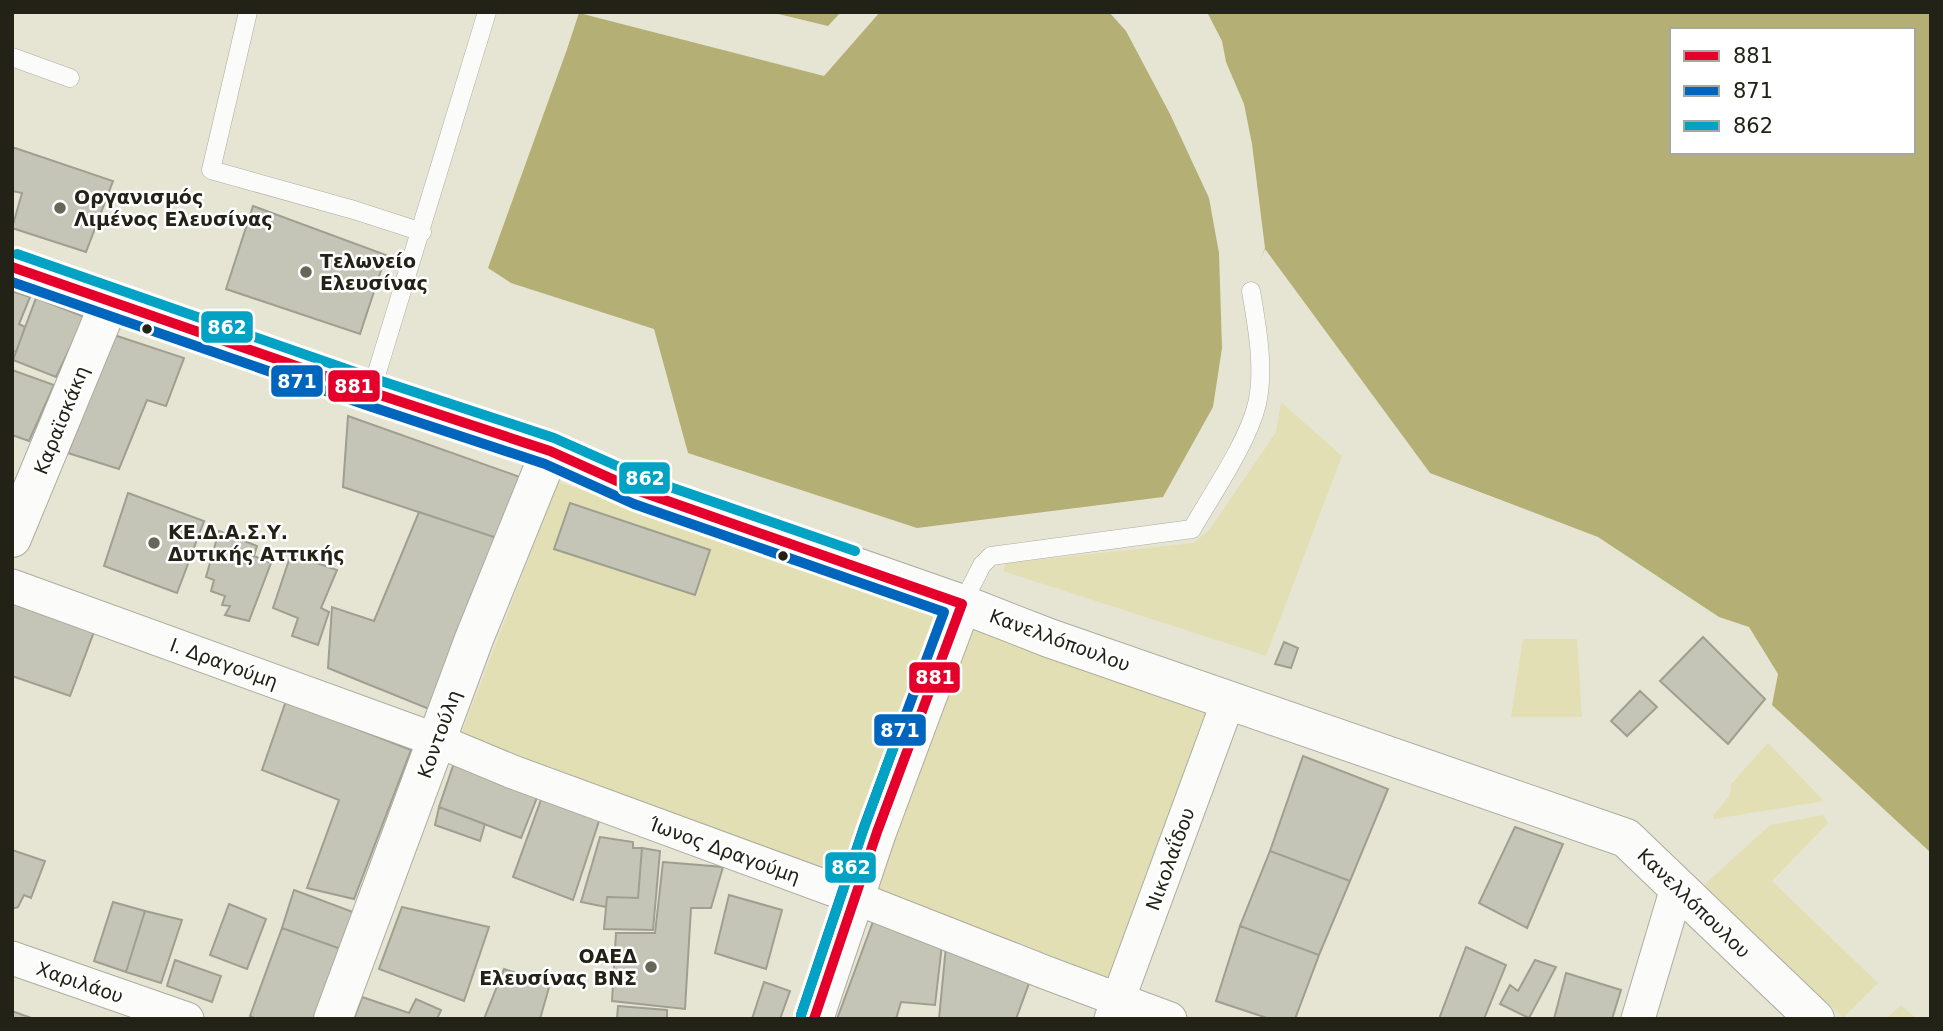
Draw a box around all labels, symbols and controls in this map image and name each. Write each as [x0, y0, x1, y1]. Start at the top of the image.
legend [1670, 28, 1915, 154]
text: 881 [1733, 44, 1773, 68]
text: 871 [1733, 79, 1773, 103]
text: 862 [1733, 114, 1773, 138]
place label: Οργανισμός Λιμένος Ελευσίνας [74, 186, 272, 230]
marker: Οργανισμός Λιμένος Ελευσίνας [52, 200, 68, 216]
place label: Τελωνείο Ελευσίνας [320, 250, 428, 294]
marker: Τελωνείο Ελευσίνας [298, 264, 314, 280]
line badge: 862 [200, 310, 254, 344]
text: 862 [207, 316, 247, 338]
unlabelled marker [140, 322, 154, 336]
street label: Καραϊσκάκη [29, 363, 93, 477]
line badge: 871 [270, 364, 324, 398]
line badge: 881 [327, 369, 381, 403]
text: 871 [277, 370, 317, 392]
text: 881 [334, 375, 374, 397]
line badge: 862 [618, 461, 671, 495]
text: 862 [625, 467, 665, 489]
place label: ΚΕ.Δ.Α.Σ.Υ. Δυτικής Αττικής [168, 521, 345, 565]
marker: ΚΕ.Δ.Α.Σ.Υ. Δυτικής Αττικής [146, 535, 162, 551]
unlabelled marker [776, 549, 790, 563]
street label: Κανελλόπουλου [987, 604, 1133, 676]
street label: Ι. Δραγούμη [167, 633, 281, 693]
line badge: 881 [908, 661, 961, 694]
text: 881 [915, 666, 955, 688]
street label: Κοντούλη [413, 687, 465, 781]
line badge: 871 [873, 713, 927, 747]
text: 871 [880, 719, 920, 741]
street label: Νικολαΐδου [1140, 804, 1199, 913]
street label: Ίωνος Δραγούμη [646, 812, 803, 887]
street label: Κανελλόπουλου [1633, 844, 1755, 962]
line badge: 862 [824, 851, 877, 884]
text: 862 [831, 856, 871, 878]
place label: ΟΑΕΔ Ελευσίνας ΒΝΣ [479, 945, 637, 989]
street label: Χαριλάου [34, 957, 126, 1007]
marker: ΟΑΕΔ Ελευσίνας ΒΝΣ [643, 959, 659, 975]

